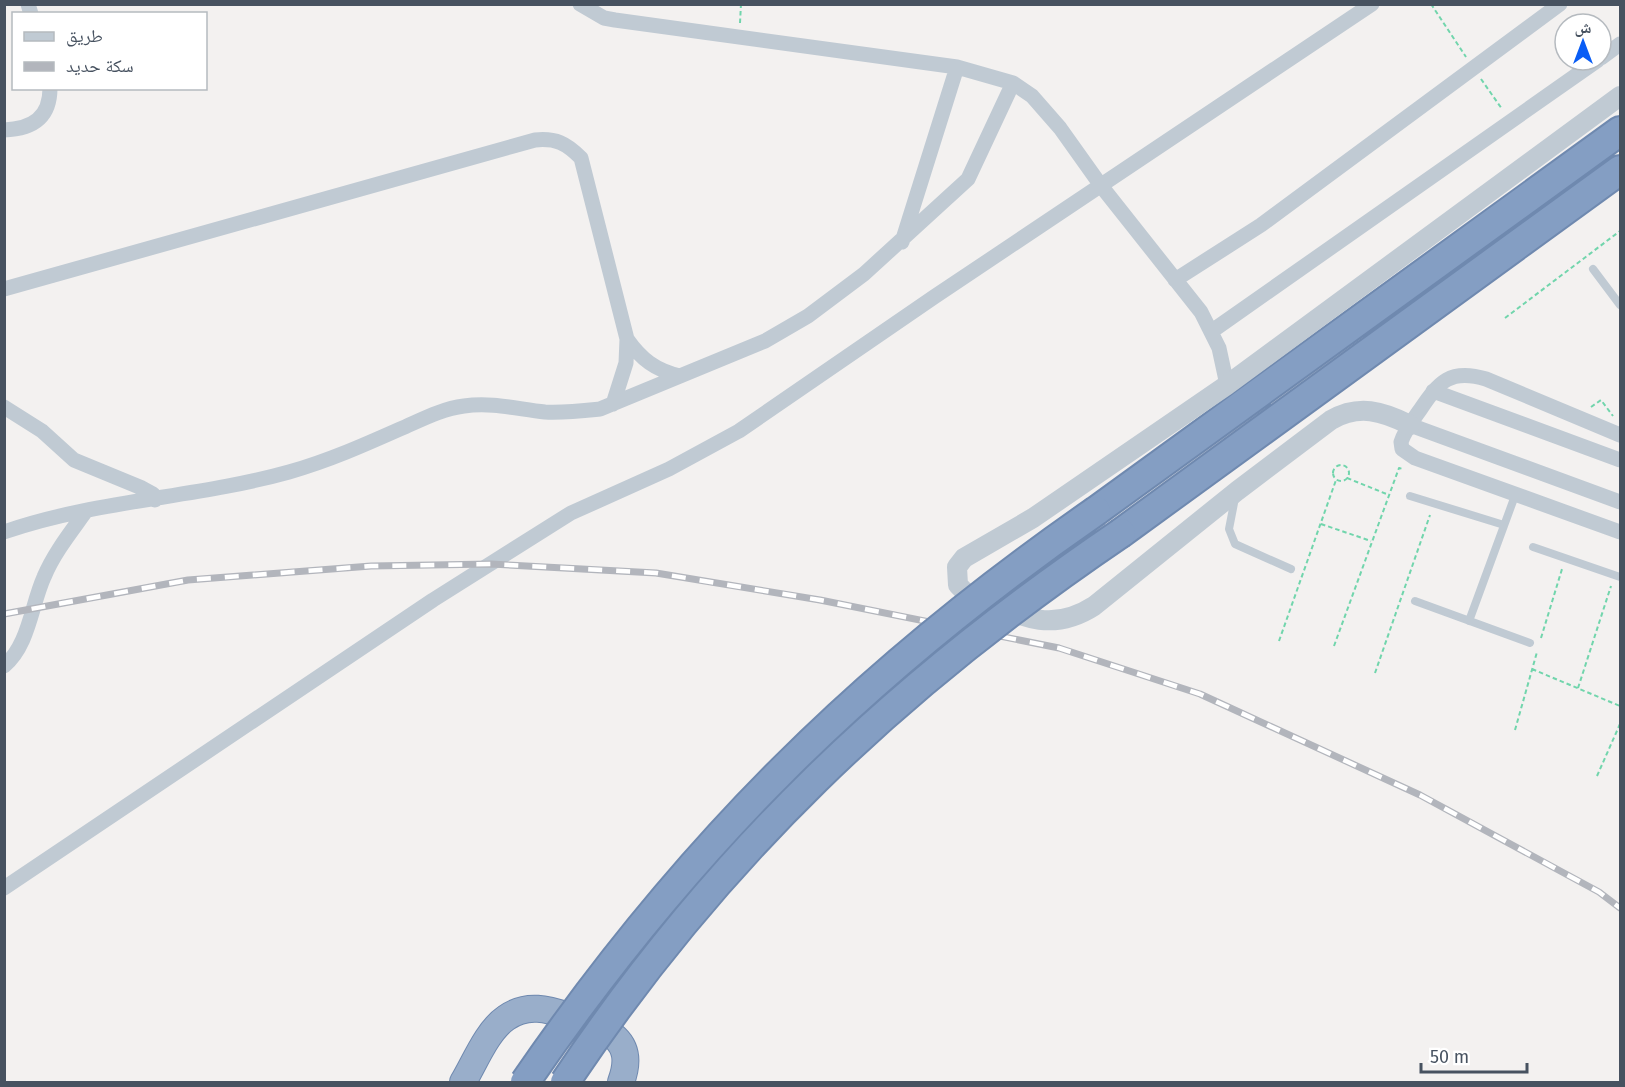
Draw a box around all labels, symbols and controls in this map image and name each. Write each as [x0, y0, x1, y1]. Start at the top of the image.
legend [12, 12, 207, 90]
north arrow [1553, 12, 1613, 72]
text: ش [1575, 18, 1592, 37]
text: طريق [66, 25, 103, 47]
text: سكة حديد [66, 55, 134, 77]
scale bar [1421, 1036, 1528, 1074]
text: 50 m [1430, 1046, 1469, 1068]

